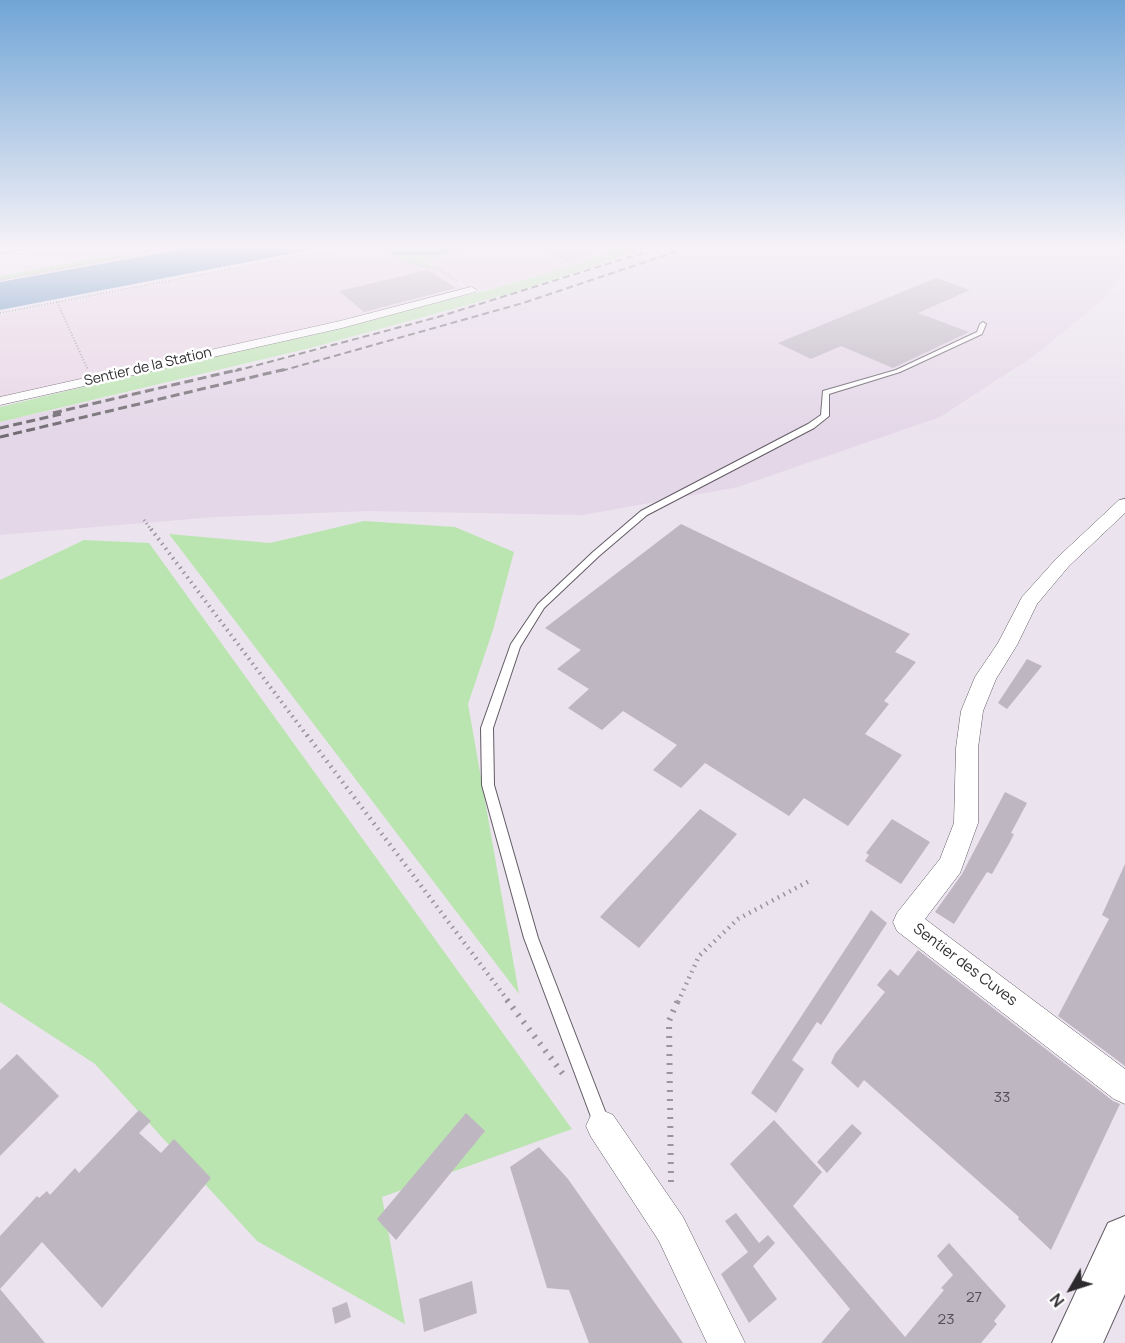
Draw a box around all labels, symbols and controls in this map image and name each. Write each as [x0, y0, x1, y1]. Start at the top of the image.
street label: Sentier de la Station [83, 344, 213, 390]
street label: Sentier des Cuves [909, 920, 1021, 1010]
house number: 33 [994, 1089, 1010, 1107]
north arrow [1041, 1259, 1101, 1319]
house number: 27 [966, 1289, 982, 1307]
text: N [1045, 1289, 1069, 1312]
house number: 23 [938, 1311, 954, 1329]

